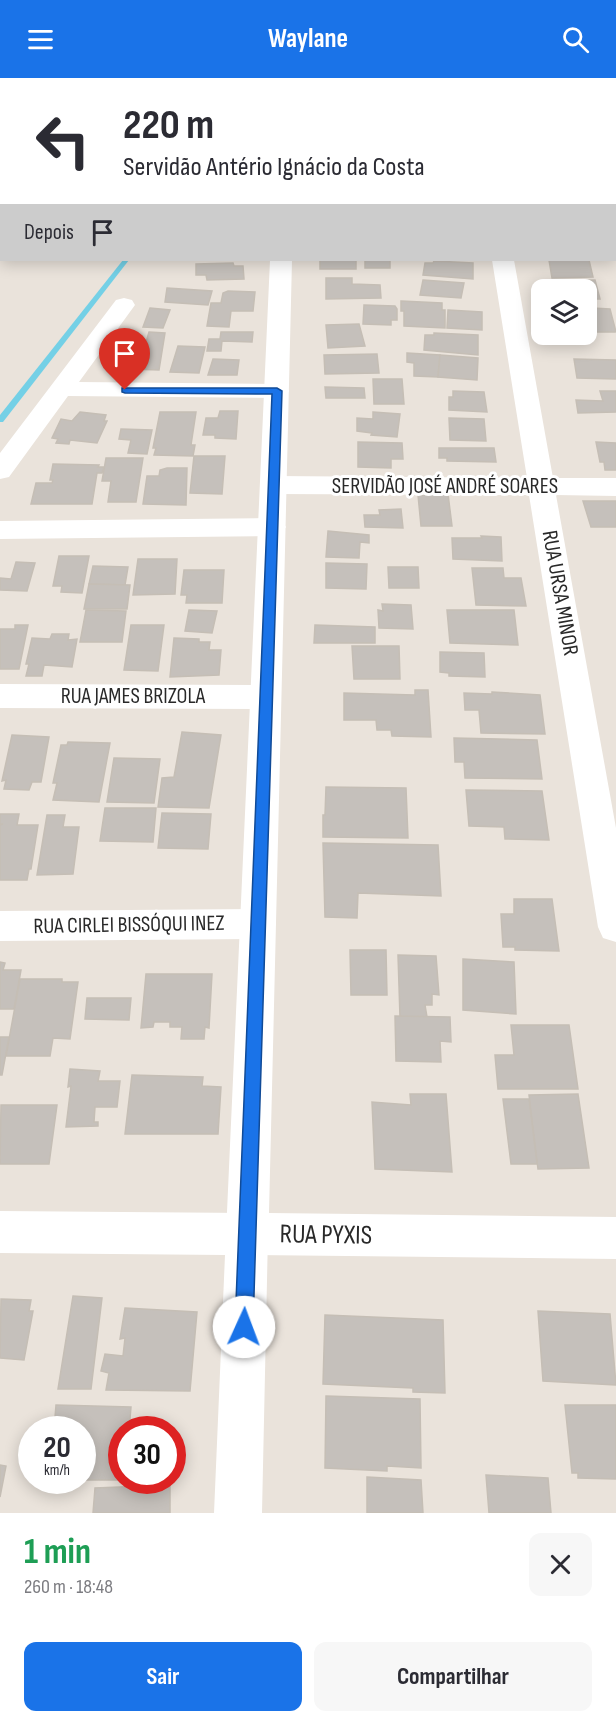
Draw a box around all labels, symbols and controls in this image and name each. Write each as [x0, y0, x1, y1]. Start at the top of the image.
icon: menu [24, 23, 57, 56]
text: Waylane [268, 23, 348, 55]
icon: search [559, 23, 592, 56]
text: 220 m [123, 100, 214, 151]
icon: left [24, 102, 102, 180]
text: Servidão Antério Ignácio da Costa [123, 151, 425, 183]
icon: arrive [86, 216, 119, 249]
text: Depois [24, 219, 74, 246]
map controls [531, 279, 597, 345]
button: layers [531, 279, 597, 345]
pin [99, 328, 150, 390]
icon: arrive [108, 337, 141, 370]
street label: SERVIDÃO JOSÉ ANDRÉ SOARES [332, 473, 558, 500]
street label: RUA URSA MINOR [536, 528, 584, 658]
street label: RUA JAMES BRIZOLA [61, 683, 206, 710]
street label: RUA CIRLEI BISSÓQUI INEZ [33, 910, 225, 940]
street label: RUA PYXIS [279, 1218, 373, 1252]
position arrow [212, 1295, 276, 1359]
speed limit sign: 30 [108, 1416, 186, 1494]
text: 20 [43, 1430, 71, 1466]
text: km/h [44, 1461, 70, 1480]
text: 1 min [24, 1531, 91, 1574]
button: close [529, 1533, 592, 1596]
text: 260 m · 18:48 [24, 1575, 113, 1599]
button: Sair [24, 1642, 302, 1711]
button: Compartilhar [314, 1642, 592, 1711]

